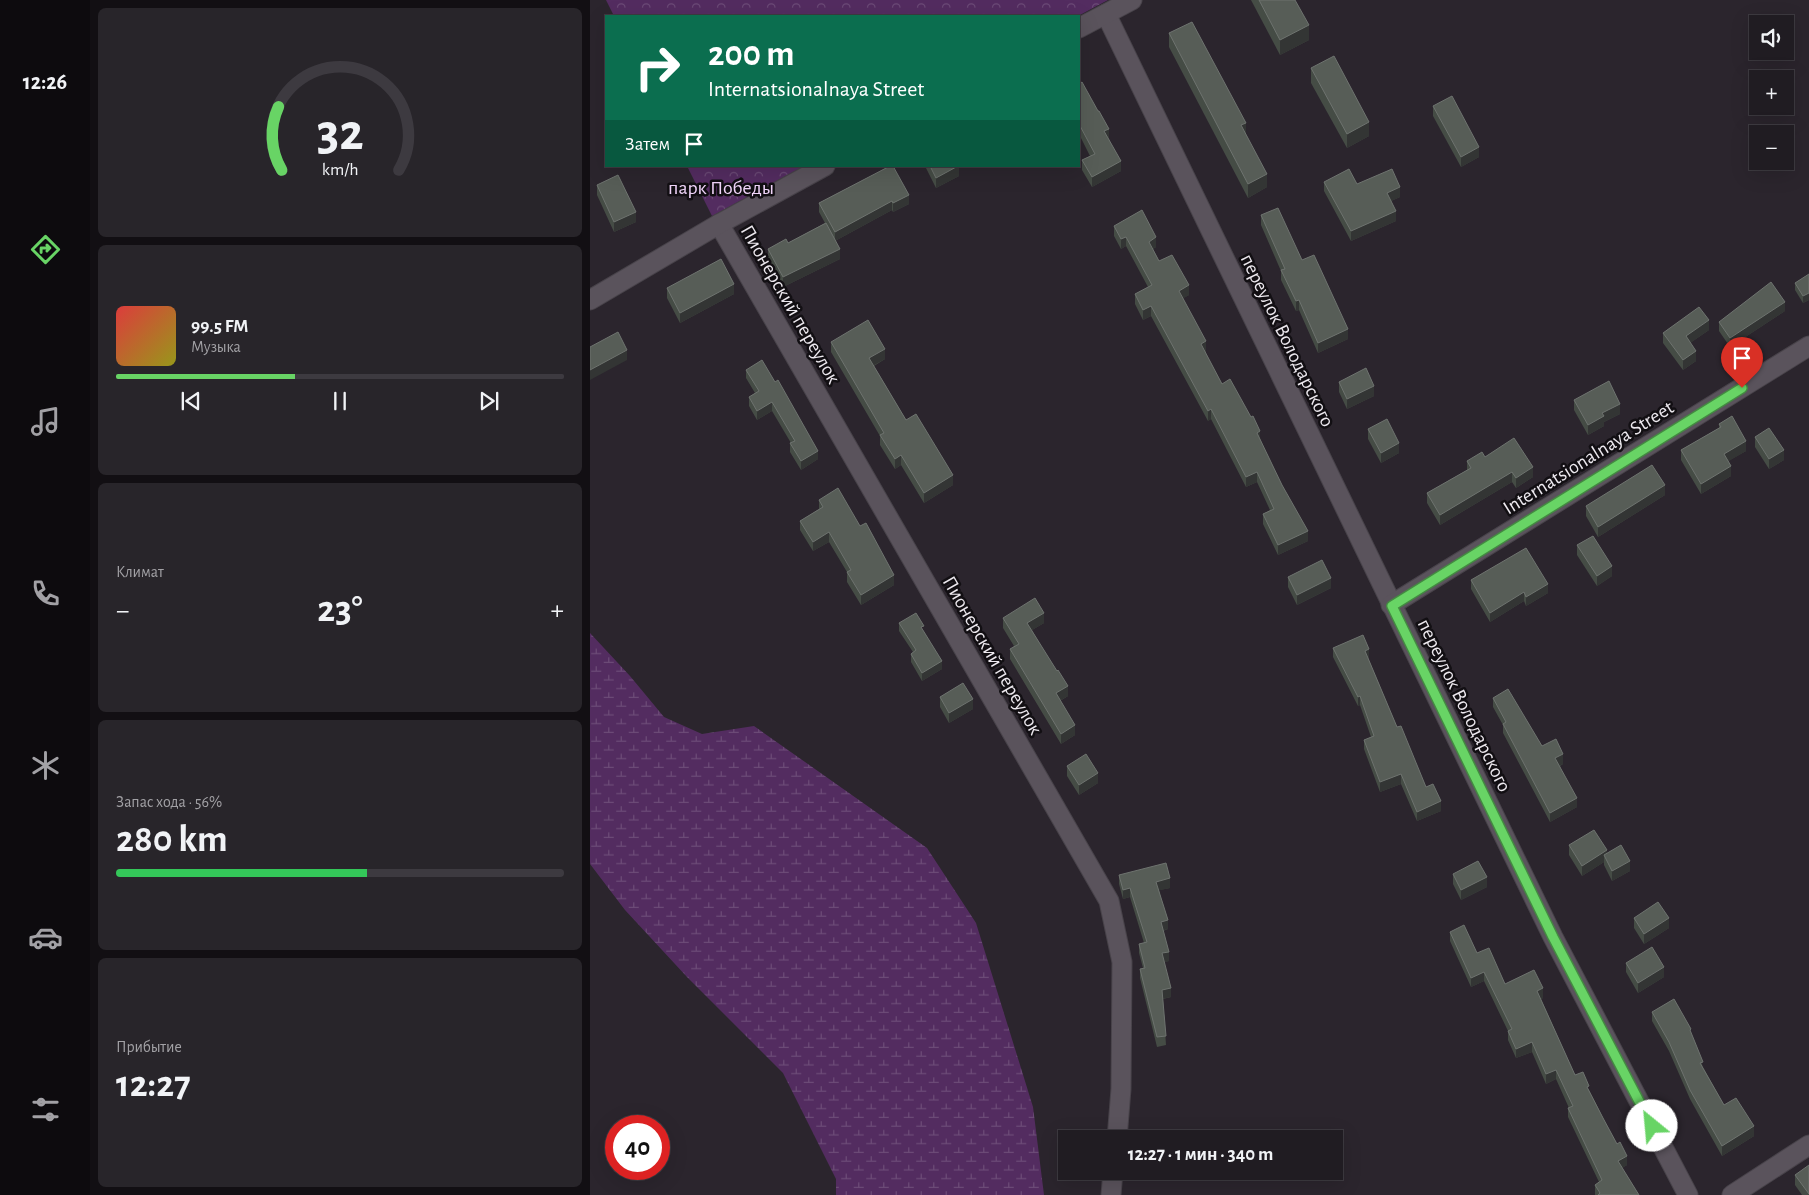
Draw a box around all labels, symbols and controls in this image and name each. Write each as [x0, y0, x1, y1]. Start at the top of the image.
map controls [1749, 15, 1794, 170]
button: sound [1749, 15, 1794, 60]
icon: right [625, 35, 690, 100]
text: 200 m [708, 37, 795, 72]
button: + [1749, 70, 1794, 115]
text: 12:26 [23, 71, 67, 93]
text: Internatsionalnaya Street [708, 78, 924, 100]
text: 32 [317, 107, 363, 159]
button: − [1749, 125, 1794, 170]
icon: arrive [680, 130, 708, 158]
text: Затем [625, 135, 670, 154]
text: km/h [322, 161, 358, 179]
park label: парк Победы [668, 178, 774, 198]
street label: Пионерский переулок [737, 222, 844, 387]
icon: directions [28, 232, 63, 267]
street label: переулок Володарского [1237, 251, 1338, 430]
text: 99.5 FM [191, 317, 248, 336]
pin [1721, 337, 1763, 388]
text: Музыка [191, 339, 241, 355]
icon: arrive [1728, 344, 1756, 372]
icon: previous [177, 387, 205, 415]
icon: pause [326, 387, 354, 415]
icon: next [475, 387, 503, 415]
street label: Internatsionalnaya Street [1500, 397, 1678, 518]
icon: music [28, 404, 63, 439]
text: Климат [116, 564, 164, 580]
street label: Пионерский переулок [939, 573, 1046, 738]
icon: phone [28, 576, 63, 611]
text: 23° [317, 591, 363, 629]
text: − [116, 597, 129, 625]
text: + [551, 597, 564, 625]
street label: переулок Володарского [1414, 616, 1515, 795]
icon: climate [28, 748, 63, 783]
text: Запас хода · 56% [116, 794, 222, 810]
text: 280 km [116, 821, 228, 859]
icon: car [28, 920, 63, 955]
text: Прибытие [116, 1039, 182, 1055]
text: 12:27 [116, 1066, 191, 1104]
icon: filters [28, 1092, 63, 1127]
position arrow [1625, 1099, 1677, 1151]
speed limit sign: 40 [605, 1115, 670, 1180]
text: 12:27 · 1 мин · 340 m [1128, 1145, 1273, 1164]

